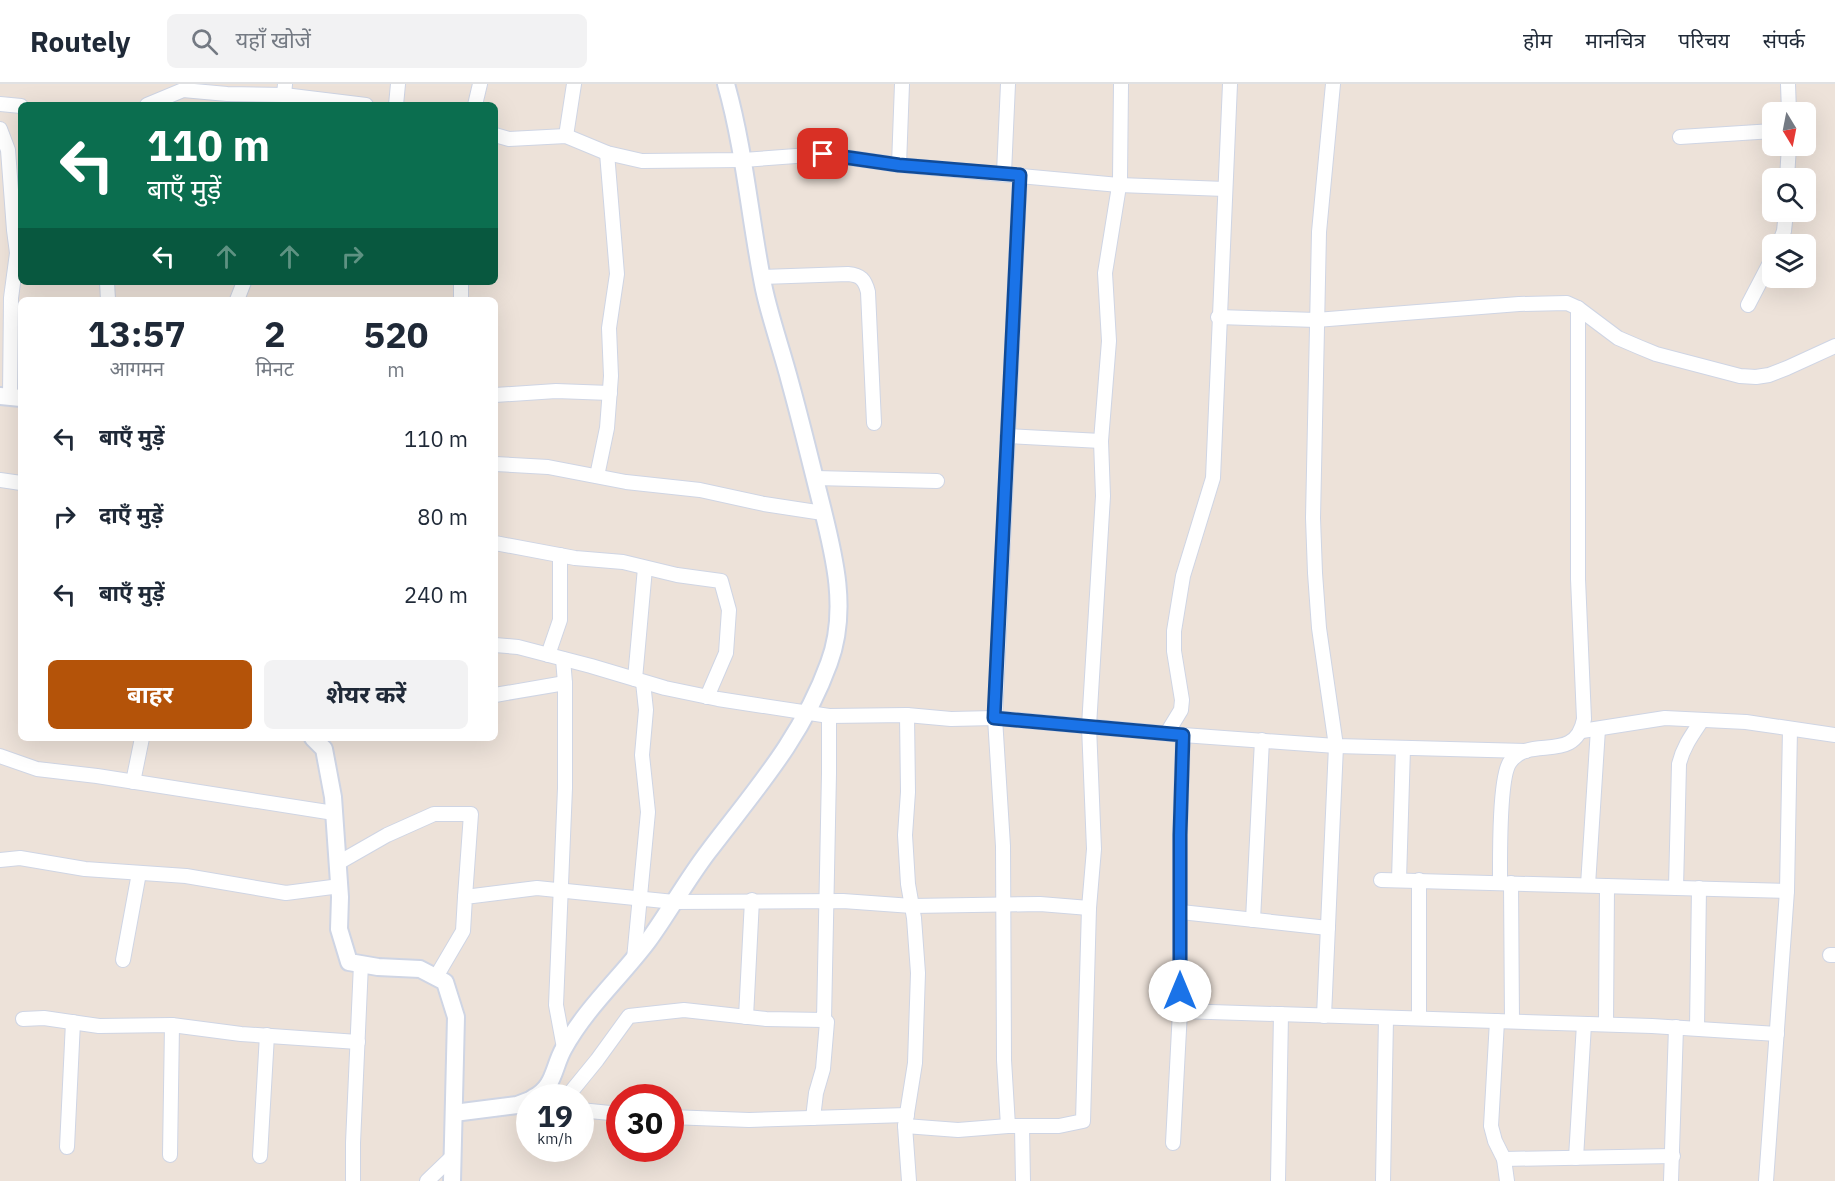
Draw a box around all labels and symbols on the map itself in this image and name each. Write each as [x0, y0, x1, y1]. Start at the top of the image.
north arrow [1762, 102, 1816, 156]
pin [797, 128, 848, 179]
position arrow [1148, 959, 1212, 1023]
speed limit sign: 30 [606, 1084, 684, 1162]

